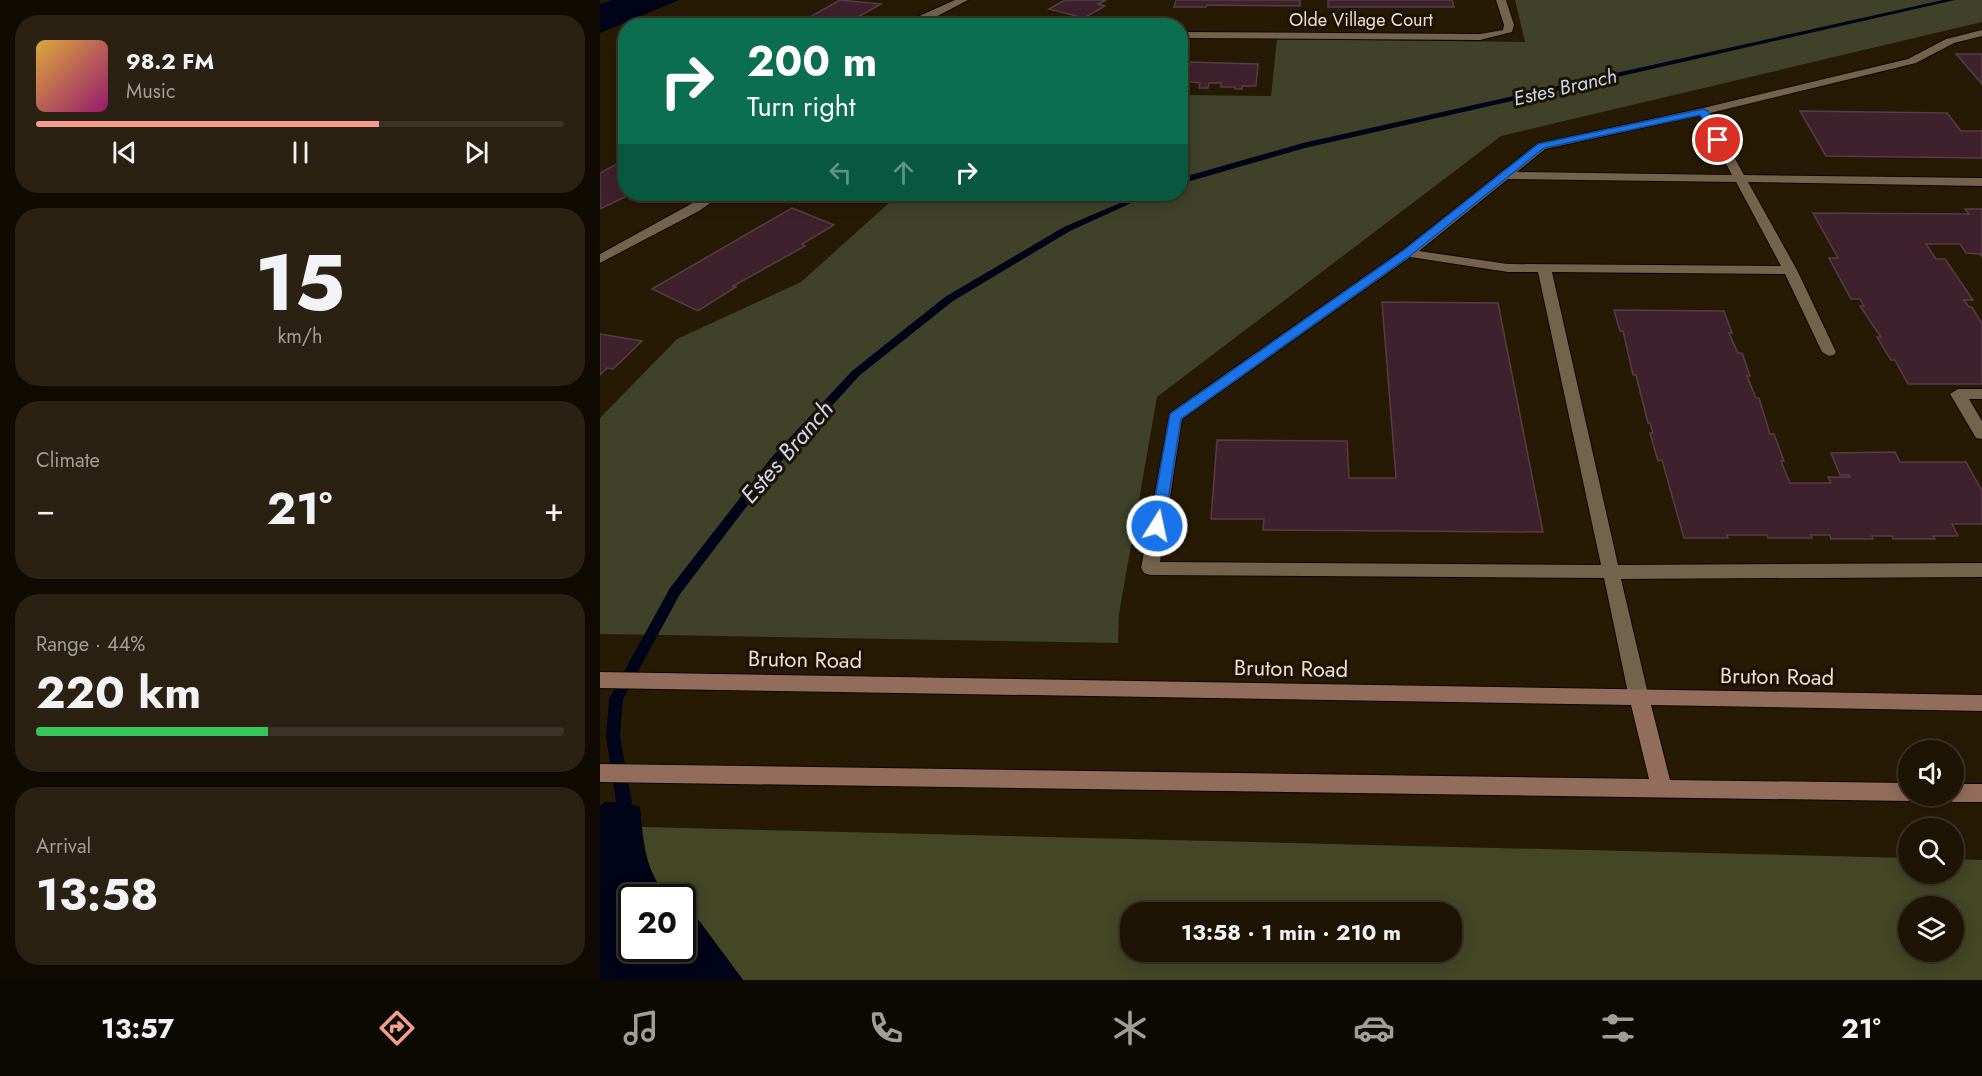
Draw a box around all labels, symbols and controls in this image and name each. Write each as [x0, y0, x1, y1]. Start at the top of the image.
street label: Olde Village Court [1289, 7, 1434, 33]
text: 200 m [747, 31, 877, 92]
icon: right [648, 42, 726, 120]
text: 98.2 FM [126, 45, 214, 77]
water label: Estes Branch [1511, 62, 1620, 113]
text: Music [126, 77, 176, 106]
text: Turn right [747, 87, 855, 126]
pin [1692, 114, 1743, 165]
icon: arrive [1701, 123, 1734, 156]
icon: previous [108, 136, 141, 169]
icon: pause [284, 136, 317, 169]
icon: next [460, 136, 493, 169]
icon: left [824, 156, 857, 189]
icon: ahead [887, 156, 920, 189]
icon: right [950, 156, 983, 189]
text: 15 [255, 227, 345, 339]
text: km/h [277, 322, 323, 351]
water label: Estes Branch [732, 393, 841, 511]
text: Climate [36, 446, 100, 475]
text: 21° [267, 476, 332, 541]
text: − [36, 486, 55, 533]
text: + [544, 486, 564, 533]
position arrow [1125, 494, 1189, 558]
text: Range · 44% [36, 630, 145, 659]
street label: Bruton Road [748, 642, 862, 676]
street label: Bruton Road [1234, 651, 1348, 685]
street label: Bruton Road [1720, 659, 1834, 693]
text: 220 km [36, 660, 201, 725]
map controls [1898, 740, 1964, 962]
button: sound [1898, 740, 1964, 806]
button: search [1898, 818, 1964, 884]
text: Arrival [36, 832, 91, 861]
text: 13:58 [36, 862, 159, 927]
speed limit sign: 20 [618, 884, 696, 962]
button: layers [1898, 896, 1964, 962]
text: 13:58 · 1 min · 210 m [1181, 916, 1401, 948]
icon: directions [376, 1007, 418, 1049]
icon: music [620, 1007, 662, 1049]
icon: phone [865, 1007, 907, 1049]
icon: climate [1109, 1007, 1151, 1049]
icon: car [1353, 1007, 1395, 1049]
icon: filters [1597, 1007, 1639, 1049]
text: 13:57 [101, 1009, 174, 1048]
text: 21° [1841, 1009, 1881, 1048]

